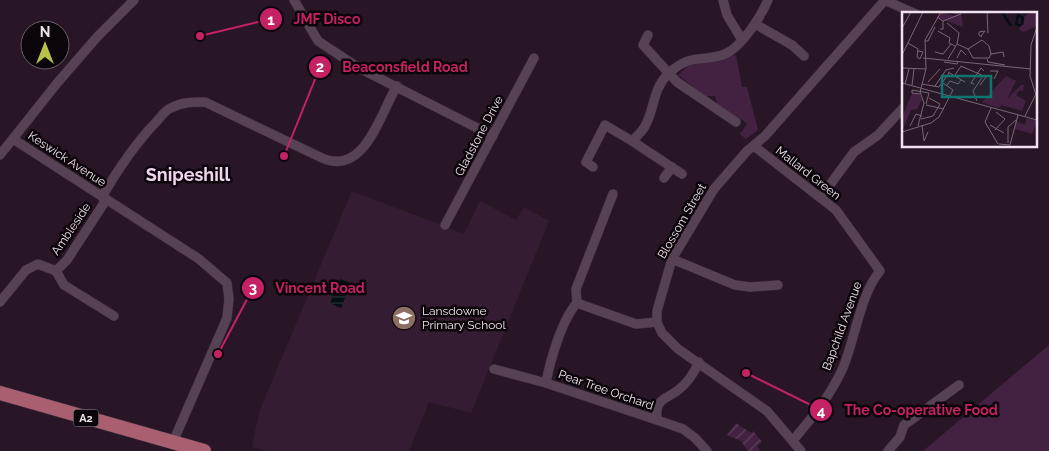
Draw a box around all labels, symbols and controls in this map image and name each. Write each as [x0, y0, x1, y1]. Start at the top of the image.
callout: JMF Disco [259, 5, 371, 34]
text: 1 [267, 11, 275, 29]
text: JMF Disco [294, 11, 361, 27]
inset map [902, 12, 1036, 148]
north arrow [20, 20, 70, 70]
text: N [40, 24, 50, 40]
callout: Beaconsfield Road [307, 53, 477, 82]
text: 2 [316, 58, 324, 76]
text: Beaconsfield Road [342, 59, 468, 75]
street label: Gladstone Drive [452, 94, 506, 178]
street label: Keswick Avenue [25, 129, 109, 189]
street label: Mallard Green [773, 143, 843, 203]
district label: Snipeshill [146, 164, 230, 185]
street label: Blossom Street [655, 181, 709, 261]
street label: Ambleside [48, 200, 94, 258]
callout: Vincent Road [241, 274, 375, 303]
text: 3 [249, 279, 257, 297]
text: Vincent Road [275, 280, 365, 296]
street label: Bapchild Avenue [819, 280, 865, 372]
place label: Lansdowne Primary School [422, 304, 506, 332]
school or university icon: Lansdowne Primary School [391, 305, 417, 331]
street label: Pear Tree Orchard [557, 367, 655, 413]
callout: The Co-operative Food [809, 396, 1008, 425]
text: 4 [817, 402, 826, 420]
text: The Co-operative Food [844, 402, 998, 418]
road number: A2 [74, 409, 98, 426]

